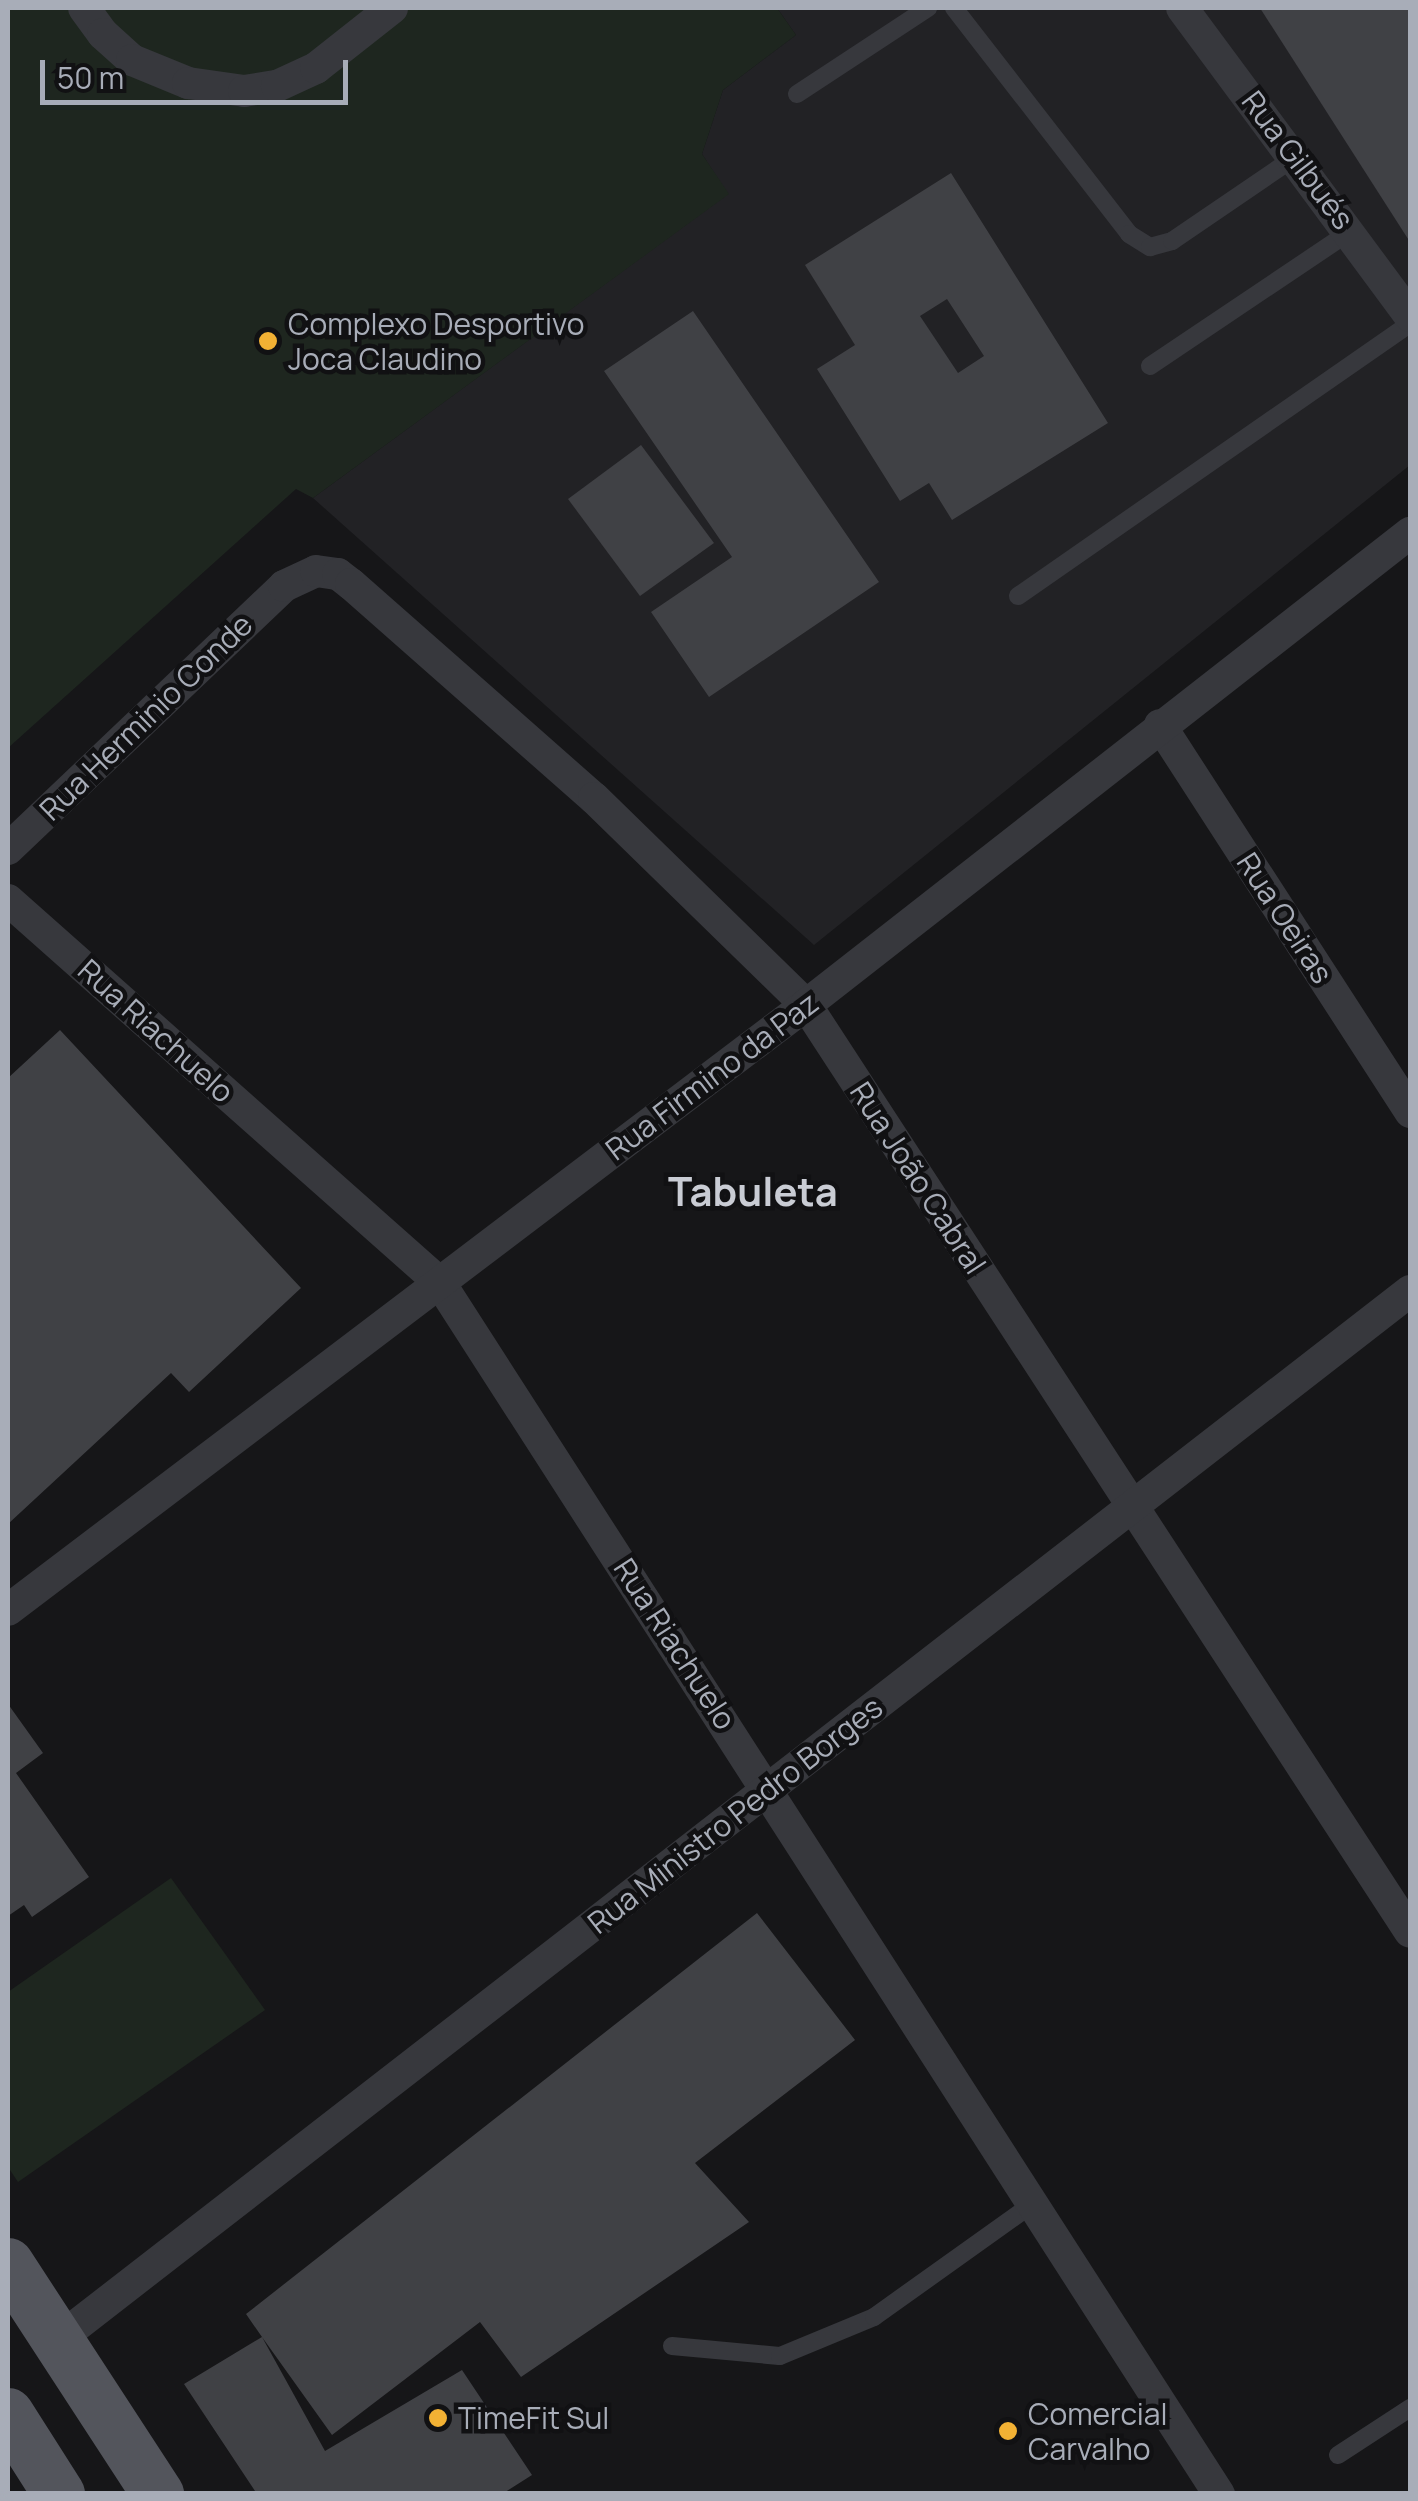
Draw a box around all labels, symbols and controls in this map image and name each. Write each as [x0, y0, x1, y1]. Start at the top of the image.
scale bar [45, 40, 352, 102]
text: 50 m [57, 57, 124, 98]
street label: Rua Gilbués [1234, 84, 1362, 236]
place label: Complexo Desportivo Joca Claudino [288, 306, 584, 376]
marker: Complexo Desportivo Joca Claudino [257, 330, 279, 352]
street label: Rua Herminio Conde [32, 606, 260, 828]
street label: Rua Oeiras [1230, 846, 1340, 990]
street label: Rua Riachuelo [71, 952, 241, 1110]
street label: Rua Firmino da Paz [599, 984, 825, 1168]
street label: Rua João Cabral [843, 1075, 993, 1281]
district label: Tabuleta [668, 1167, 838, 1215]
street label: Rua Riachuelo [606, 1552, 744, 1736]
street label: Rua Ministro Pedro Borges [581, 1689, 889, 1941]
place label: Comercial Carvalho [1028, 2396, 1167, 2466]
place label: TimeFit Sul [458, 2400, 609, 2436]
marker: TimeFit Sul [427, 2407, 449, 2429]
marker: Comercial Carvalho [997, 2420, 1019, 2442]

